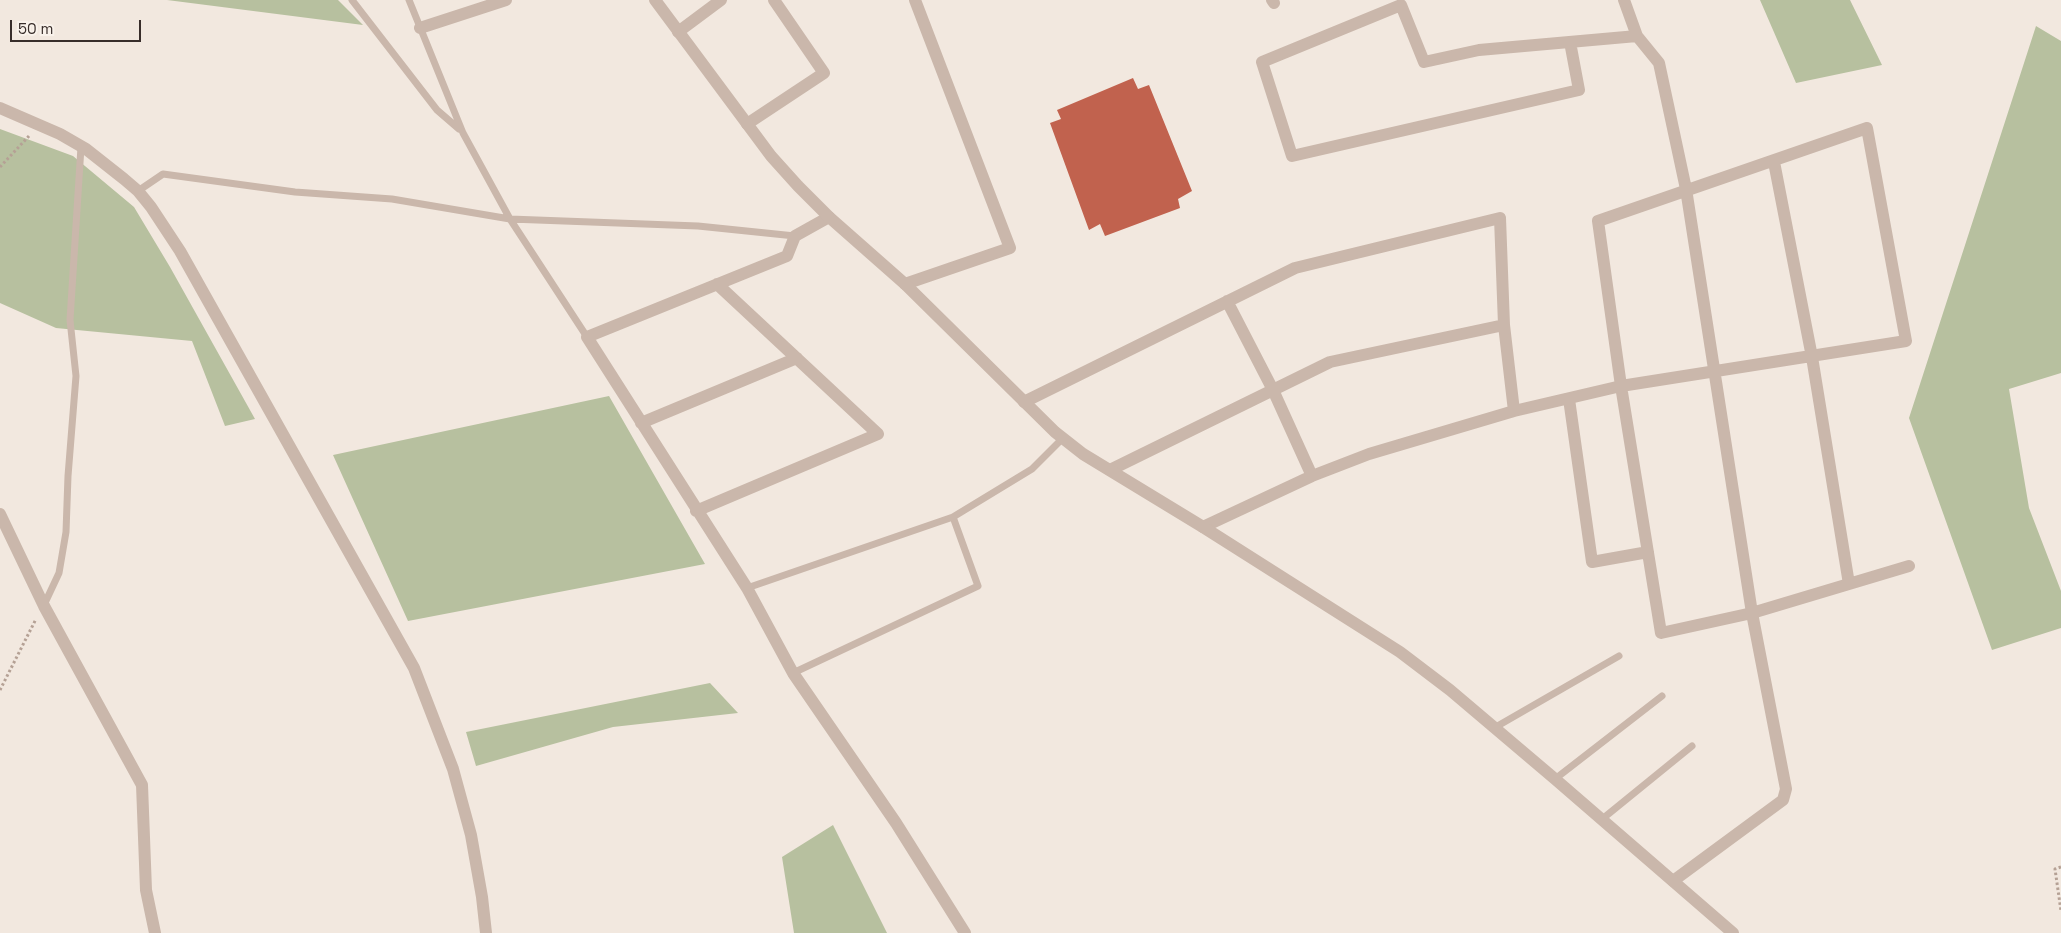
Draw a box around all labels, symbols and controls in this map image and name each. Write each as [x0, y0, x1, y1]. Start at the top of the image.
scale bar [12, 10, 144, 42]
text: 50 m [18, 19, 53, 38]

